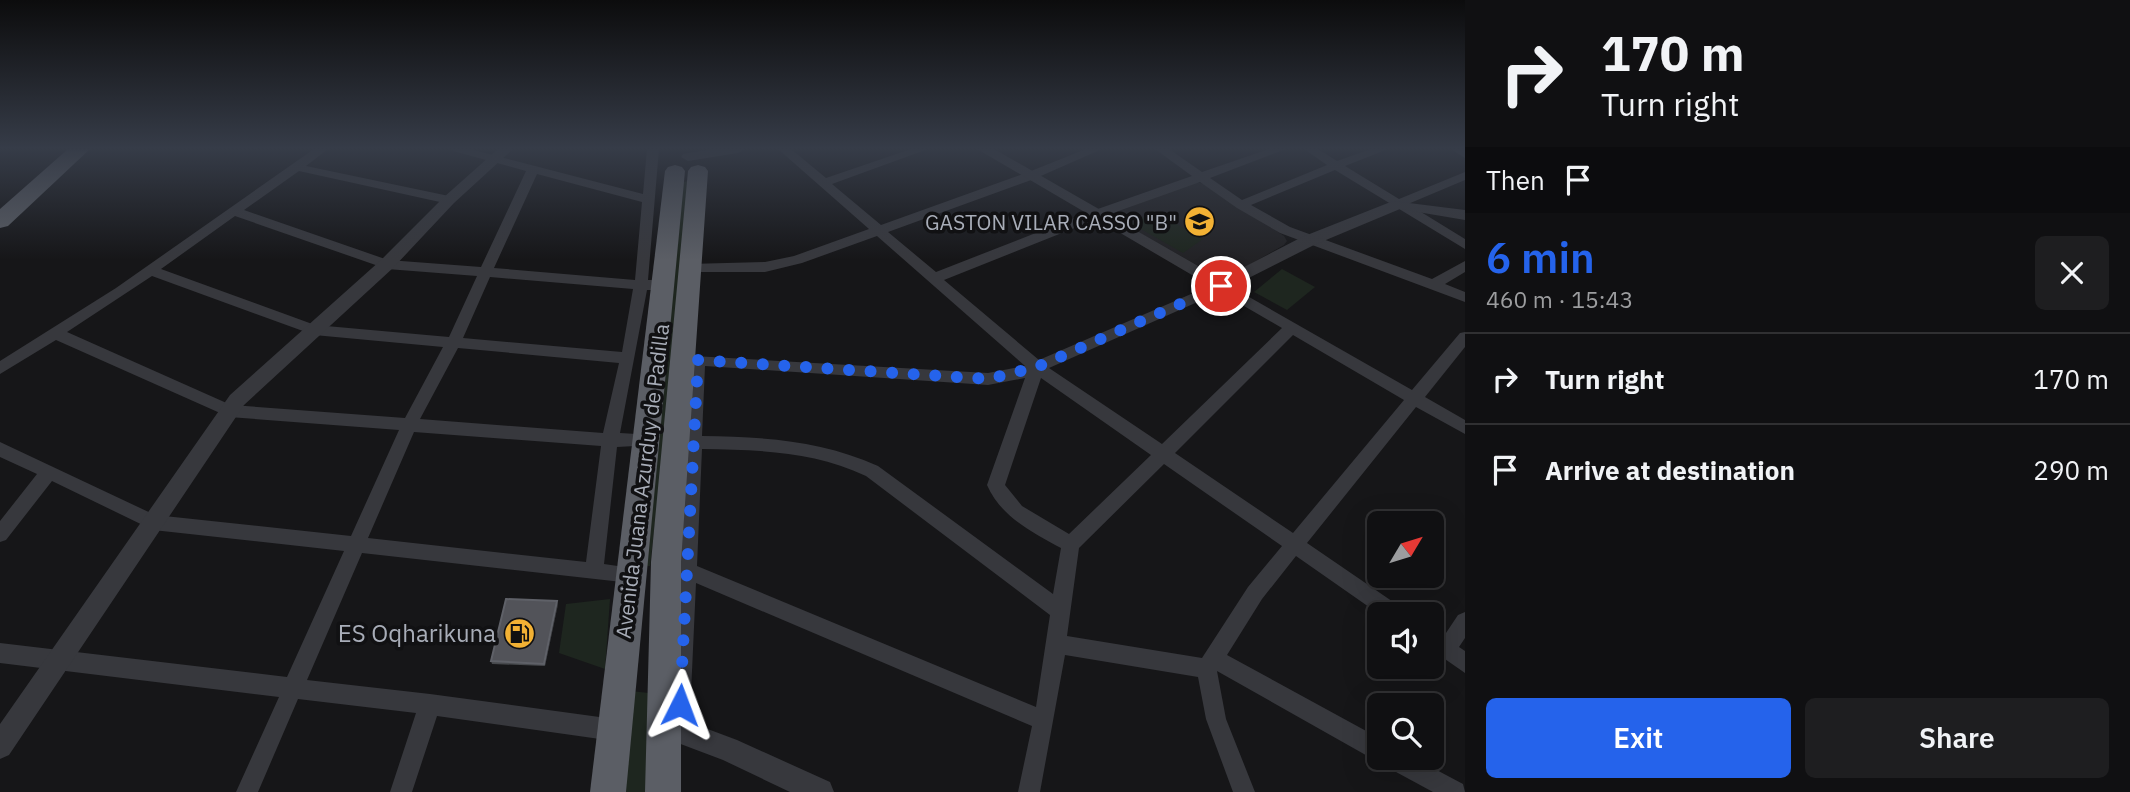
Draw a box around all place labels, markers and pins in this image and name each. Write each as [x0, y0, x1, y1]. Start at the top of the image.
school or university icon: GASTON VILAR CASSO "B" [1183, 205, 1217, 239]
place label: GASTON VILAR CASSO "B" [925, 208, 1177, 236]
pin [1191, 256, 1251, 316]
fuel station icon: ES Oqharikuna [502, 616, 536, 650]
place label: ES Oqharikuna [338, 617, 496, 649]

